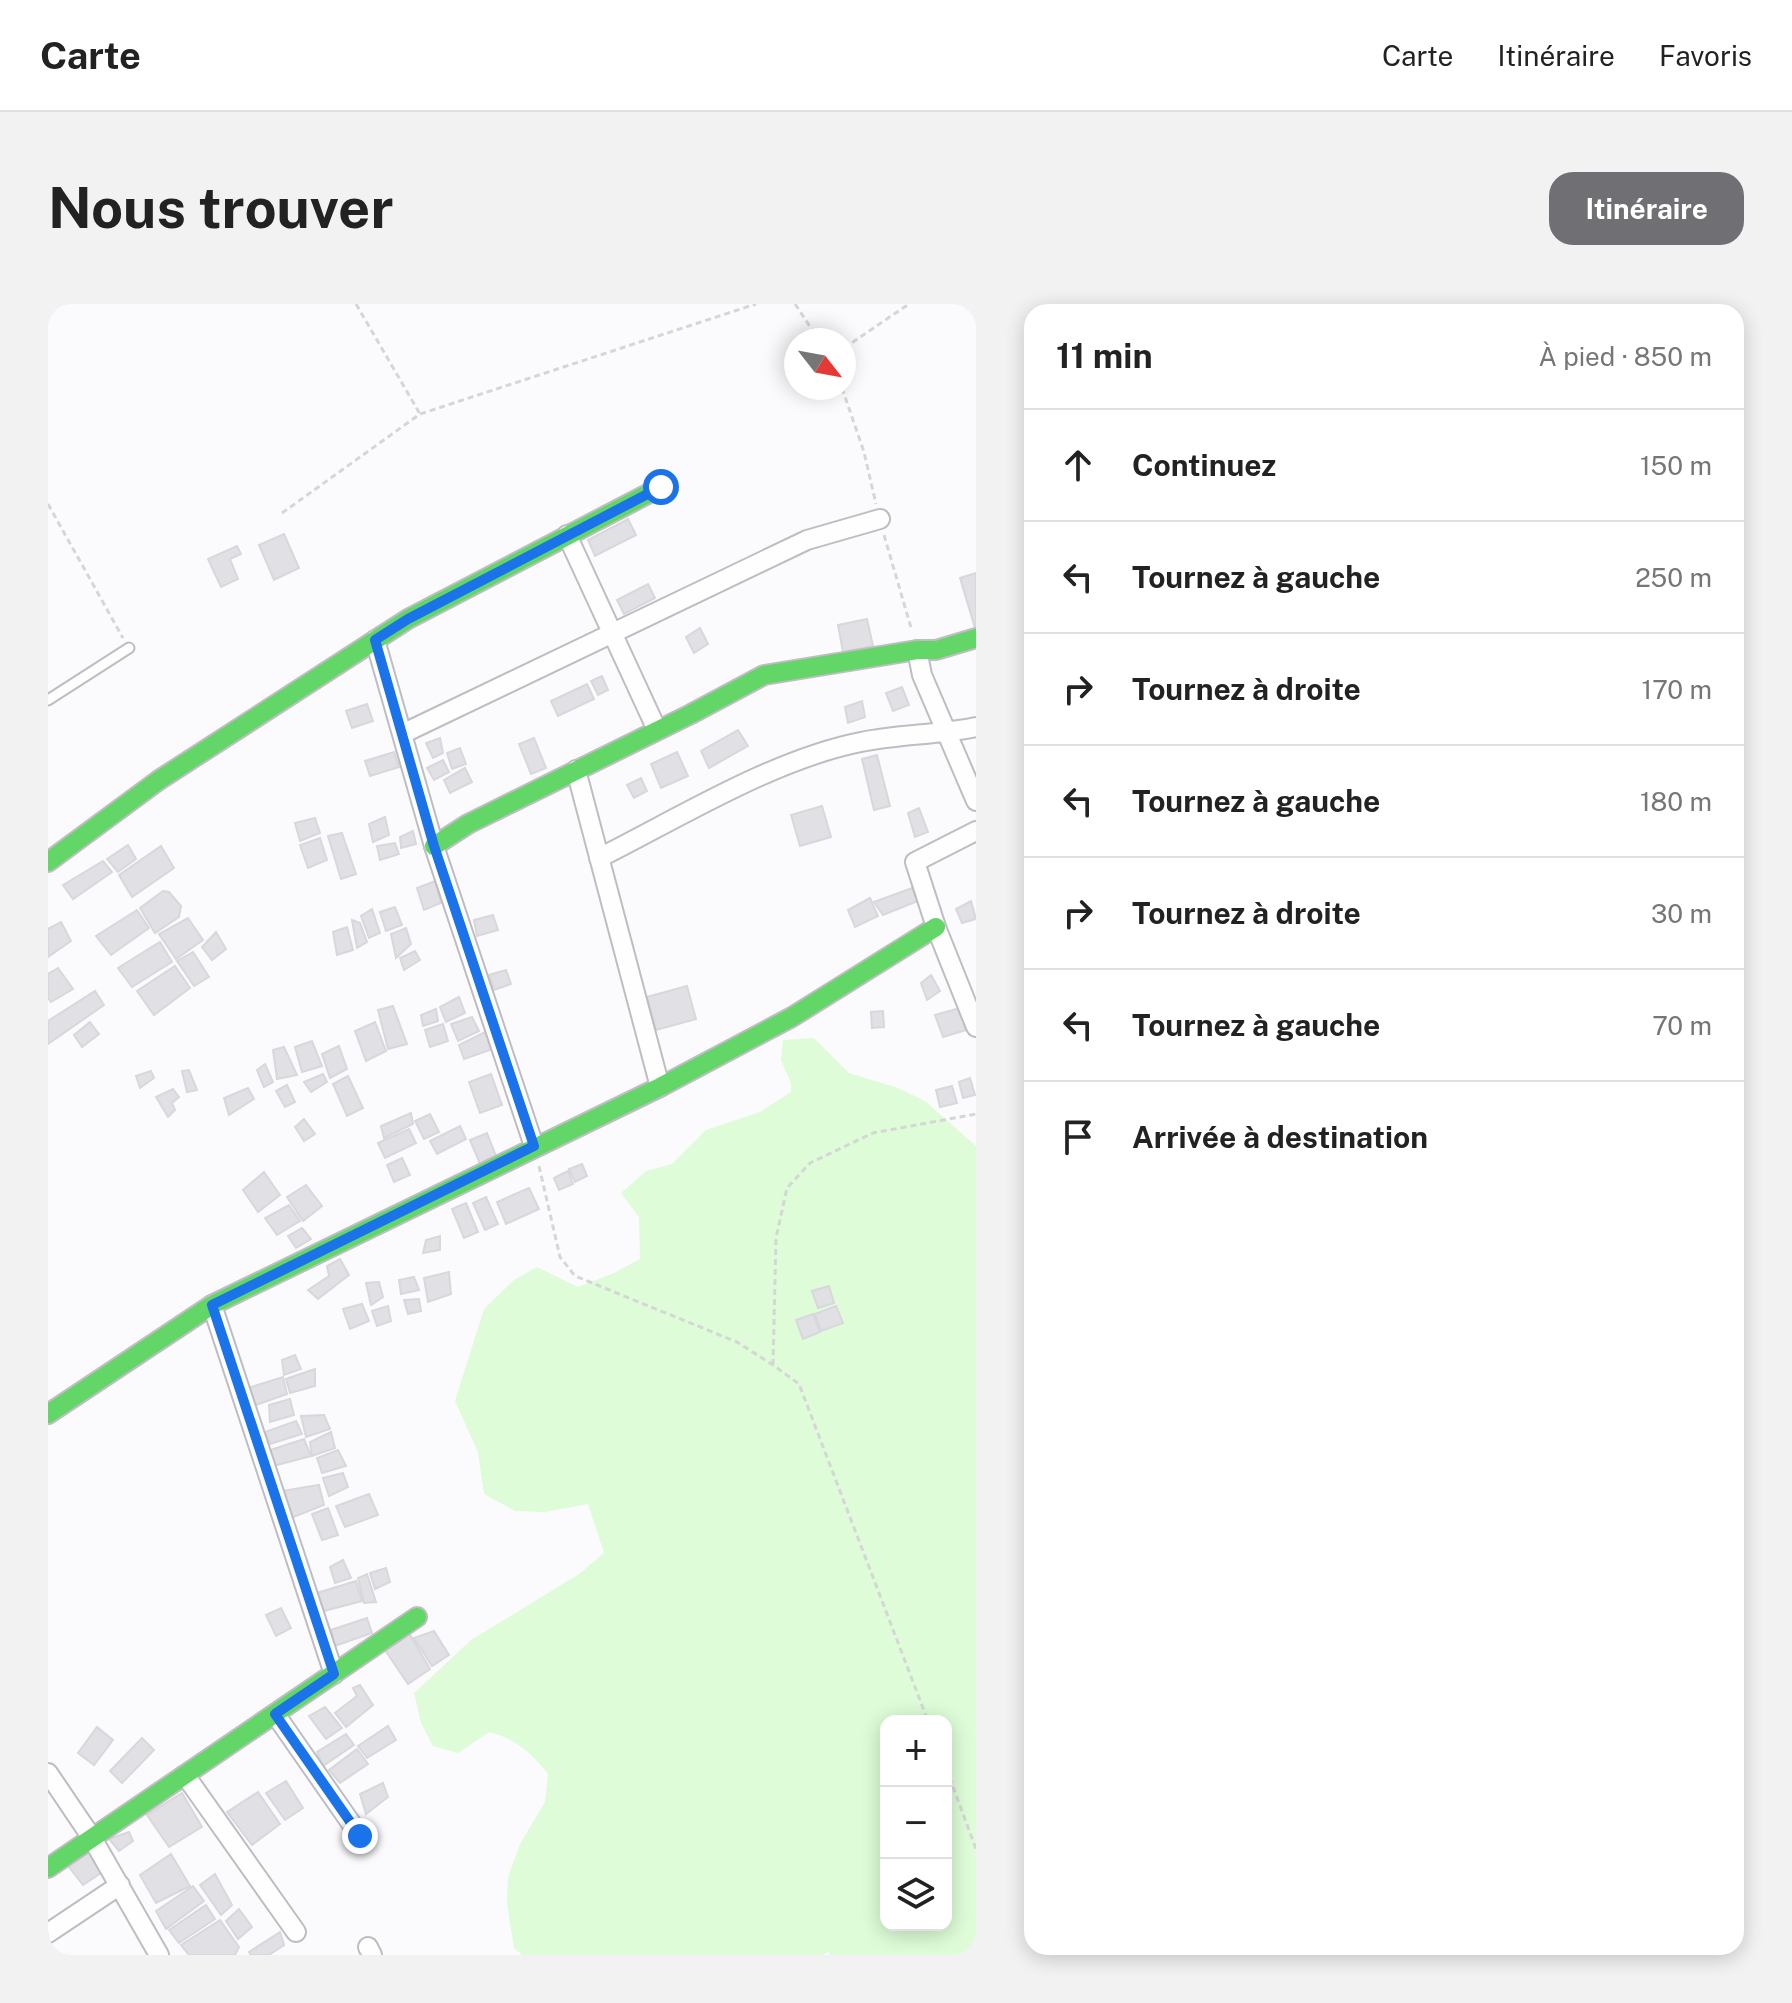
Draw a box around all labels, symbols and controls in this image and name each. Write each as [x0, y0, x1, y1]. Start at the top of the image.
text: Carte [40, 33, 141, 78]
text: Carte [1382, 39, 1453, 72]
text: Itinéraire [1497, 39, 1615, 72]
text: Favoris [1659, 39, 1752, 72]
button: Itinéraire [1549, 172, 1744, 245]
text: Nous trouver [48, 175, 393, 241]
north arrow [784, 328, 856, 400]
text: 11 min [1056, 336, 1153, 376]
text: À pied · 850 m [1538, 341, 1712, 372]
icon: ahead [1056, 443, 1100, 487]
text: Continuez [1132, 447, 1276, 483]
text: 150 m [1640, 450, 1712, 481]
route start [643, 469, 679, 505]
icon: left [1056, 555, 1100, 599]
text: Tournez à gauche [1132, 559, 1380, 595]
text: 250 m [1635, 562, 1712, 593]
icon: right [1056, 667, 1100, 711]
text: Tournez à droite [1132, 671, 1361, 707]
text: 170 m [1642, 674, 1712, 705]
icon: left [1056, 779, 1100, 823]
text: Tournez à gauche [1132, 783, 1380, 819]
text: 180 m [1640, 786, 1712, 817]
icon: right [1056, 891, 1100, 935]
text: Tournez à droite [1132, 895, 1361, 931]
text: 30 m [1651, 898, 1712, 929]
icon: left [1056, 1003, 1100, 1047]
text: Tournez à gauche [1132, 1007, 1380, 1043]
text: 70 m [1652, 1010, 1712, 1041]
icon: arrive [1056, 1115, 1100, 1159]
text: Arrivée à destination [1132, 1119, 1428, 1155]
map controls [880, 1715, 952, 1931]
button: + [880, 1715, 952, 1787]
button: − [880, 1787, 952, 1859]
route end [342, 1818, 378, 1854]
button: layers [880, 1859, 952, 1931]

